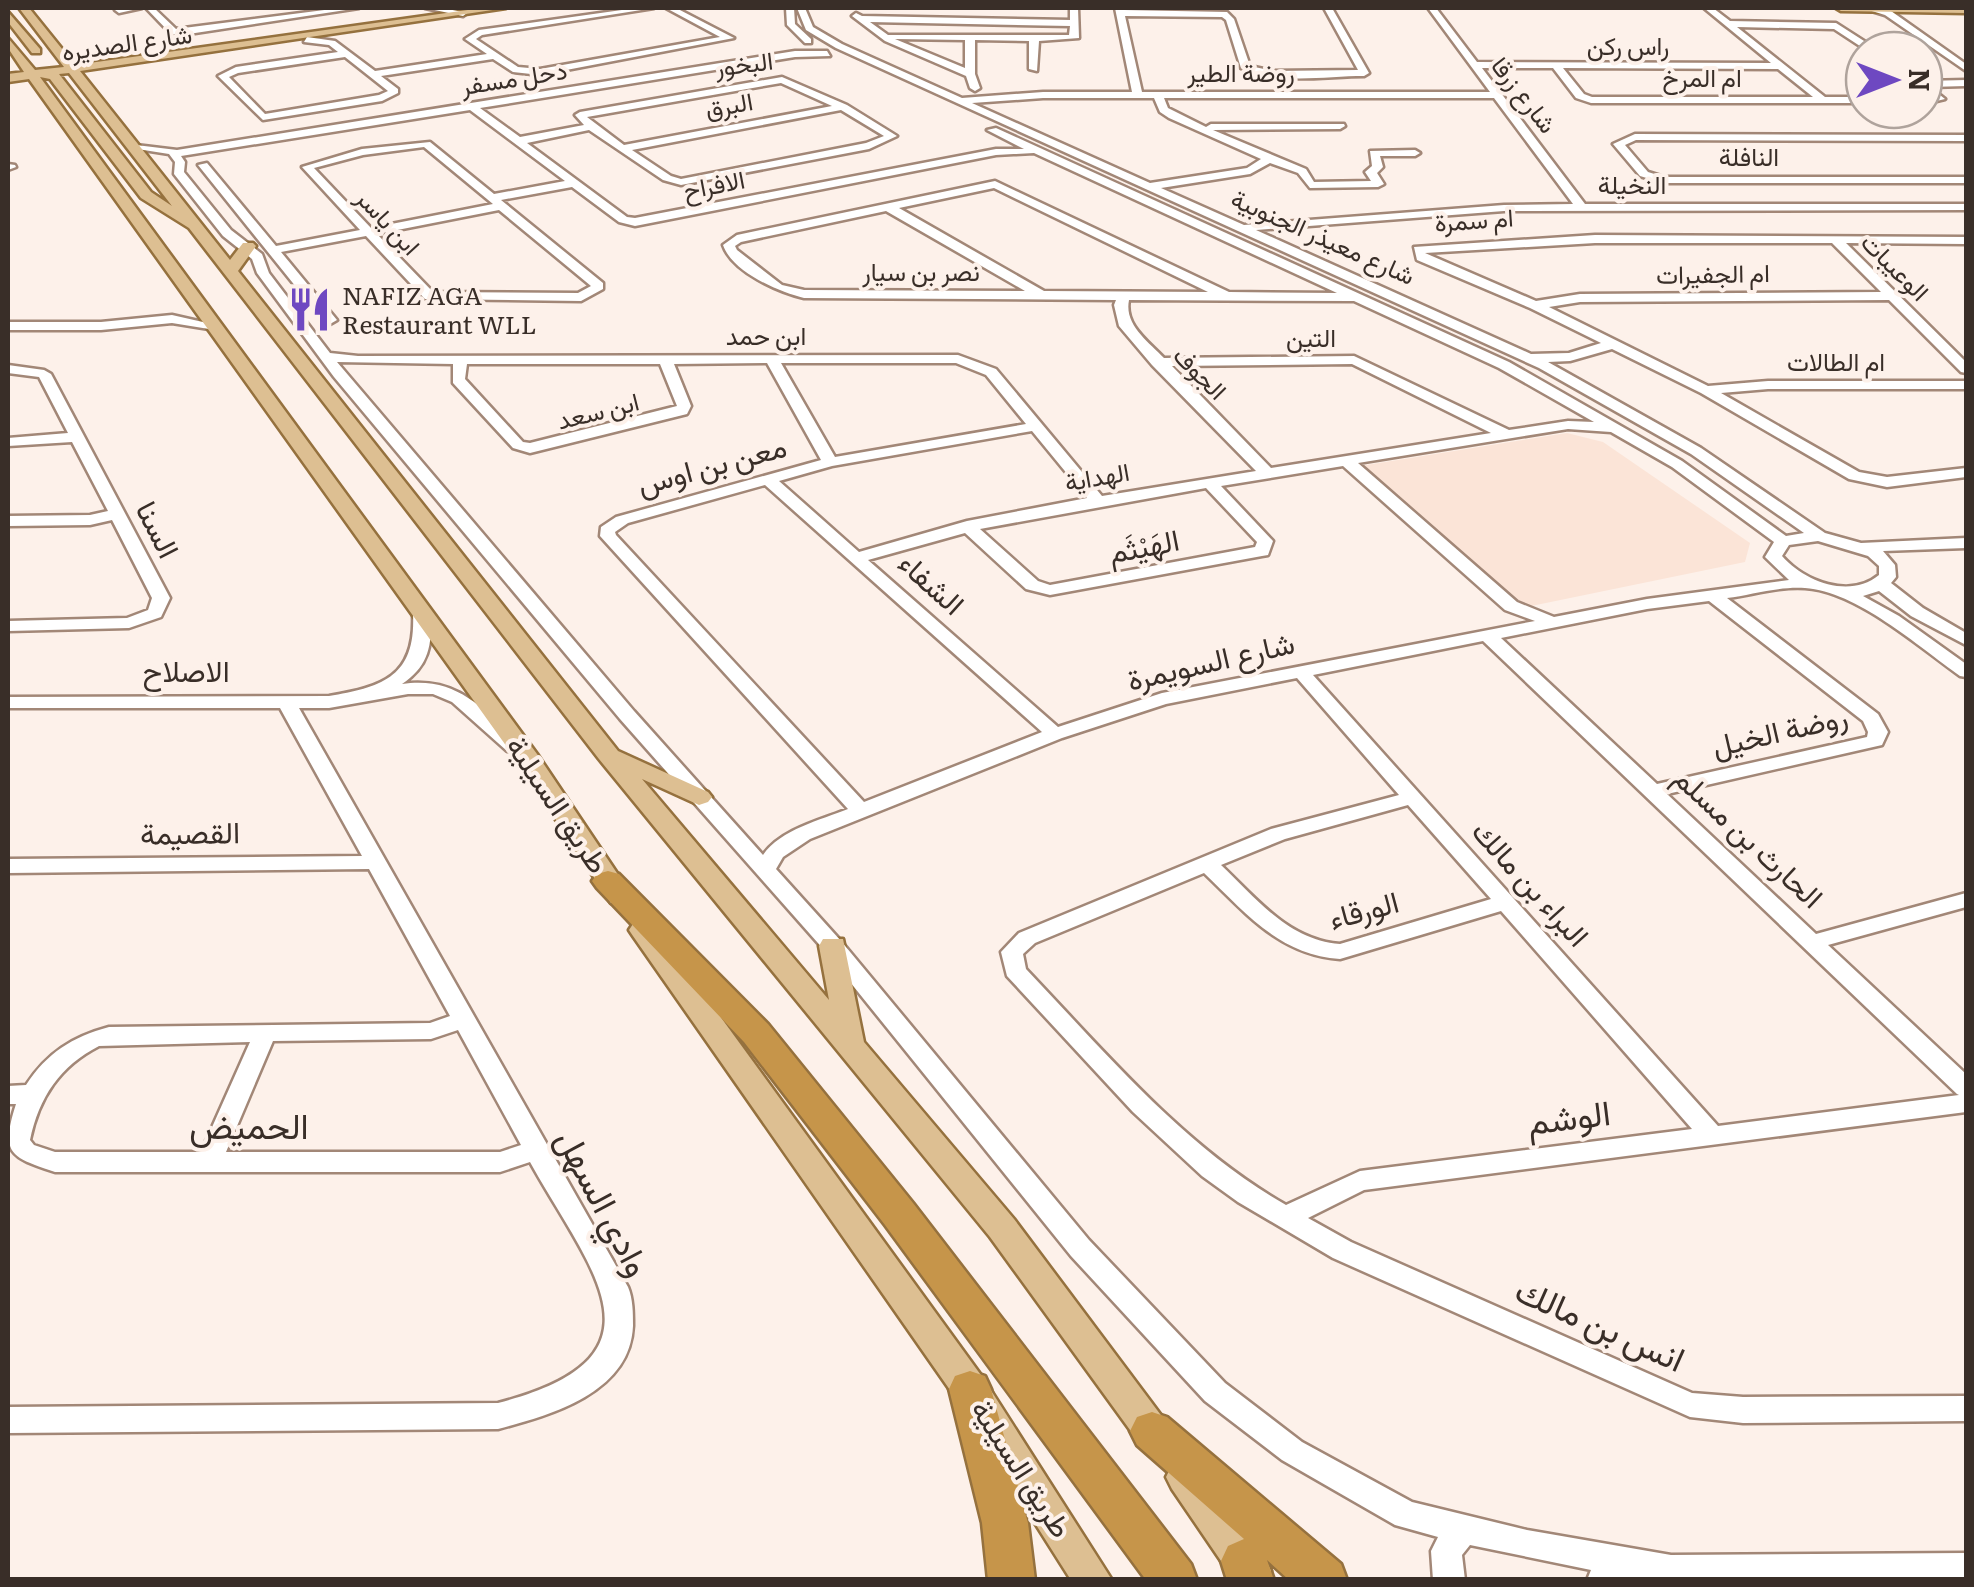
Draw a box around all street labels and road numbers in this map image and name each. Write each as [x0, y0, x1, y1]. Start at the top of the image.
street label: شارع الصديره [59, 14, 194, 69]
street label: راس ركن [1587, 26, 1669, 63]
street label: البخور [712, 41, 775, 85]
street label: شارع زرقا [1483, 48, 1567, 140]
street label: دحل مسفر [457, 50, 570, 103]
street label: روضة الطير [1186, 53, 1295, 90]
street label: ام المرخ [1662, 58, 1742, 95]
street label: البرق [702, 81, 756, 126]
street label: النافلة [1719, 137, 1779, 174]
street label: الافراح [680, 159, 748, 208]
street label: النخيلة [1598, 165, 1666, 202]
street label: ابن ياسر [348, 178, 430, 263]
street label: شارع معيذر الجنوبية [1226, 178, 1422, 293]
street label: ام سمرة [1433, 197, 1515, 240]
street label: الوعيبات [1854, 223, 1939, 308]
street label: نصر بن سيار [861, 252, 980, 289]
street label: ام الجفيرات [1656, 253, 1770, 292]
street label: ابن حمد [726, 316, 806, 353]
street label: التين [1286, 318, 1336, 355]
street label: الجوف [1166, 337, 1236, 407]
street label: ام الطالات [1787, 342, 1885, 379]
street label: ابن سعد [553, 381, 643, 438]
street label: معن بن اوس [632, 422, 791, 504]
street label: الهداية [1061, 452, 1132, 499]
street label: السنا [127, 492, 193, 565]
street label: الهَيْثَم [1104, 516, 1183, 572]
street label: الشفاء [890, 540, 976, 623]
street label: شارع السويمرة [1122, 618, 1299, 701]
street label: الاصلاح [142, 647, 230, 692]
street label: روضة الخيل [1707, 692, 1851, 766]
street label: طريق السيلية [497, 726, 622, 881]
street label: الحارث بن مسلم [1665, 755, 1835, 917]
street label: القصيمة [140, 808, 240, 854]
street label: البراء بن مالك [1463, 809, 1601, 955]
street label: الورقاء [1323, 878, 1403, 939]
street label: الوشم [1524, 1084, 1613, 1146]
street label: الحميض [189, 1098, 309, 1150]
street label: وادي السهل [540, 1118, 666, 1288]
street label: انس بن مالك [1508, 1262, 1694, 1383]
street label: طريق السيلية [962, 1389, 1085, 1545]

